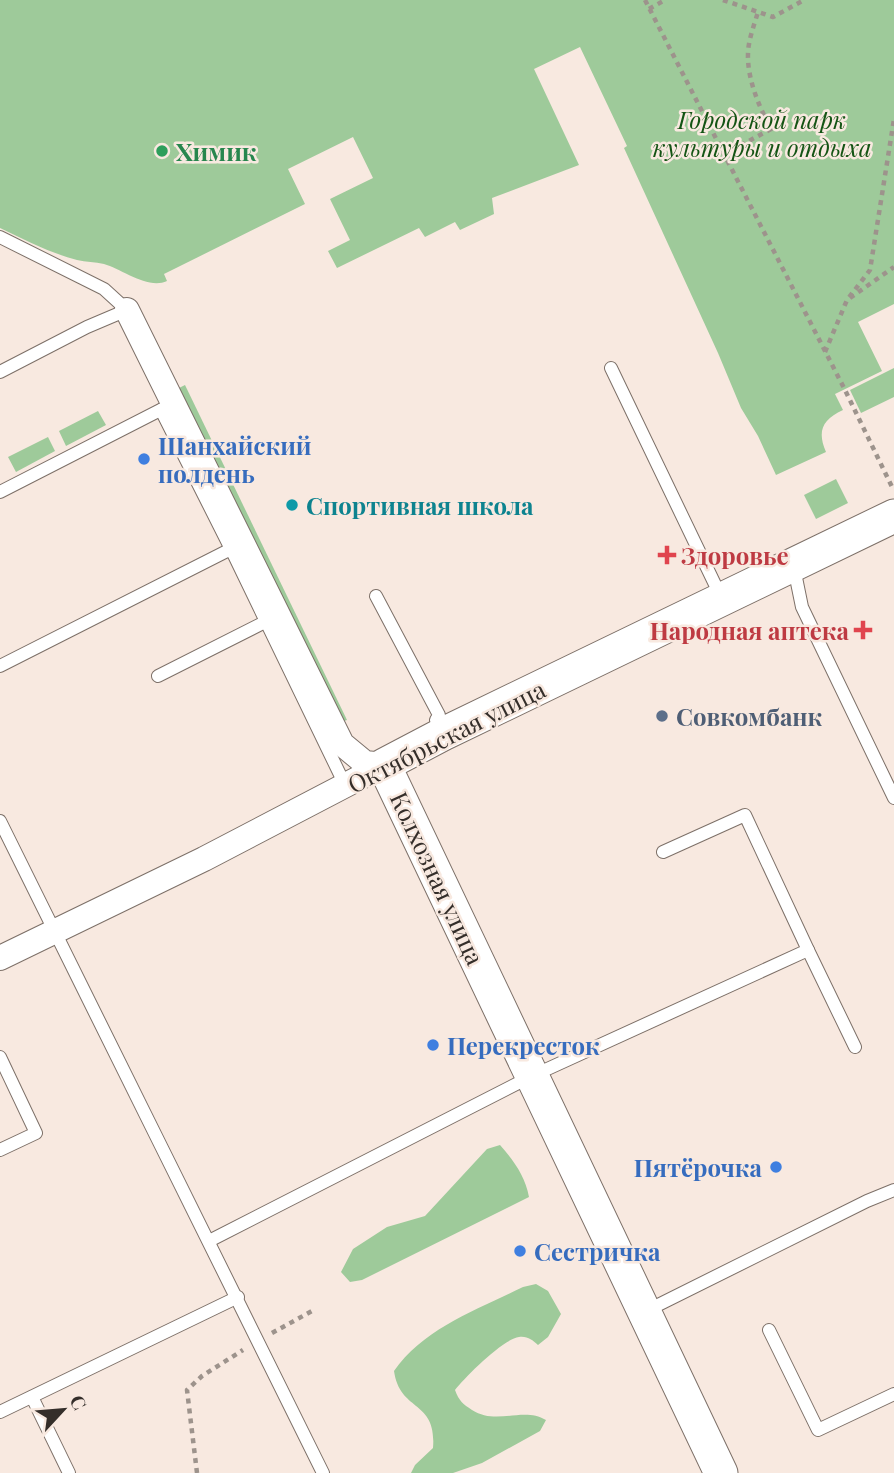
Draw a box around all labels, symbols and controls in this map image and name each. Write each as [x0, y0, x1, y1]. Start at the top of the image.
park label: Городской парк культуры и отдыха [652, 103, 872, 163]
place label: Химик [176, 135, 257, 167]
marker: Химик [154, 143, 170, 159]
place label: Шанхайский полдень [158, 429, 312, 489]
marker: Шанхайский полдень [136, 451, 152, 467]
place label: Спортивная школа [306, 489, 534, 521]
marker: Спортивная школа [284, 497, 300, 513]
place label: Здоровье [681, 539, 789, 571]
marker: Здоровье [659, 547, 675, 563]
place label: Народная аптека [650, 614, 850, 646]
marker: Народная аптека [855, 622, 871, 638]
street label: Октябрьская улица [342, 672, 550, 800]
place label: Совкомбанк [676, 700, 823, 732]
marker: Совкомбанк [654, 708, 670, 724]
street label: Колхозная улица [384, 786, 492, 970]
place label: Перекресток [447, 1029, 600, 1061]
marker: Перекресток [425, 1037, 441, 1053]
place label: Пятёрочка [634, 1151, 763, 1183]
marker: Пятёрочка [768, 1159, 784, 1175]
place label: Сестричка [534, 1235, 661, 1267]
marker: Сестричка [512, 1243, 528, 1259]
north arrow [28, 1375, 98, 1445]
text: С [65, 1390, 94, 1414]

